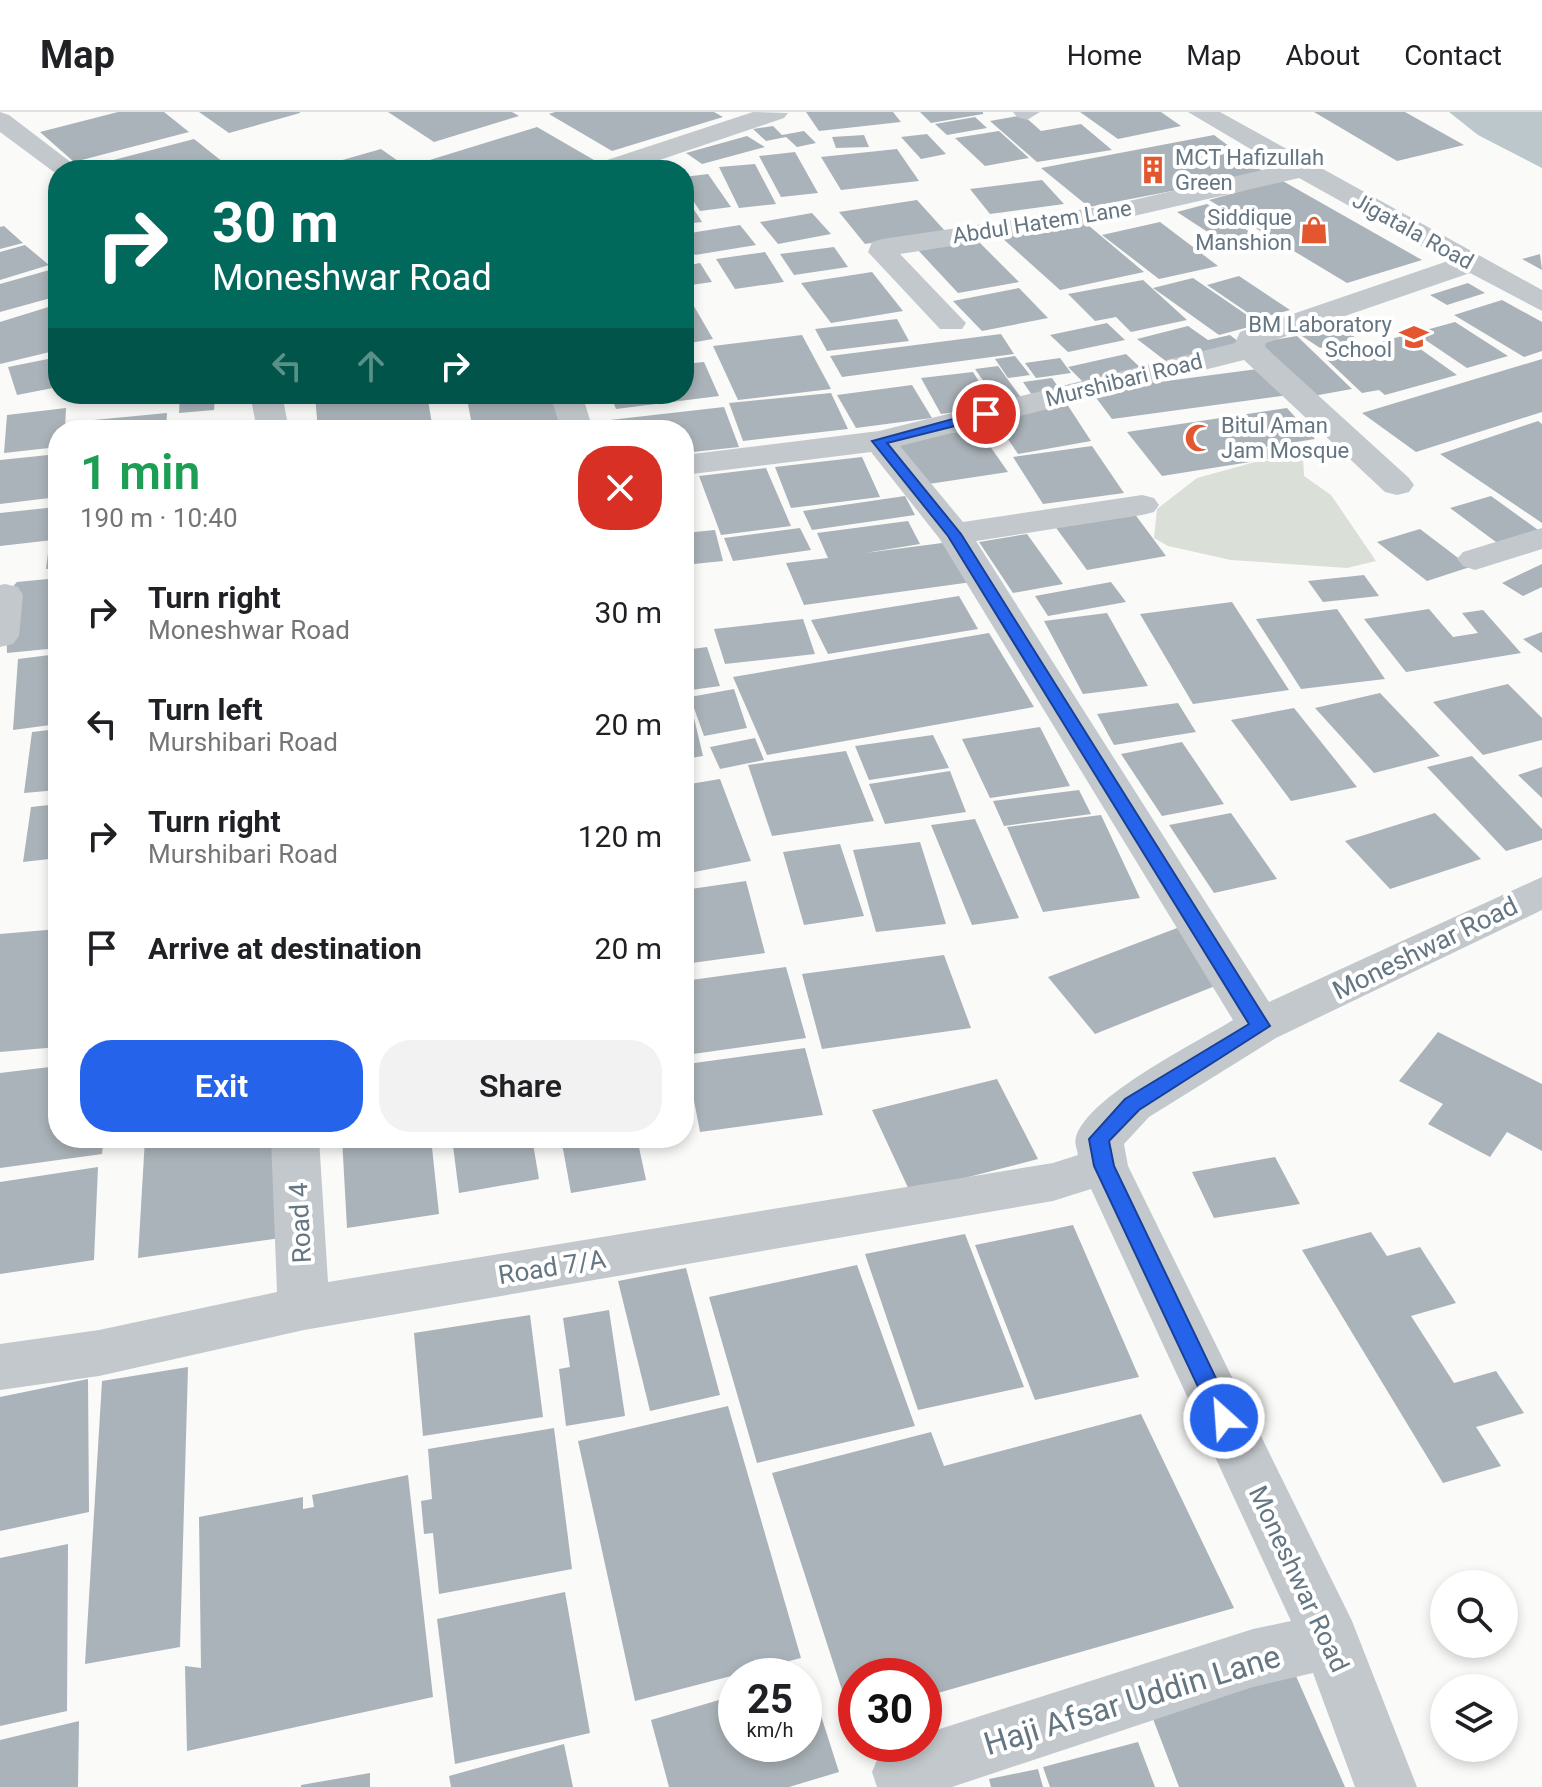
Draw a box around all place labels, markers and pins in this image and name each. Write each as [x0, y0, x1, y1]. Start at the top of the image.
place label: MCT Hafizullah Green [1175, 145, 1324, 195]
building icon: MCT Hafizullah Green [1138, 155, 1168, 185]
place label: Siddique Manshion [1195, 205, 1292, 255]
shop icon: Siddique Manshion [1299, 215, 1329, 245]
place label: BM Laboratory School [1248, 312, 1393, 362]
school or university icon: BM Laboratory School [1399, 322, 1429, 352]
pin [952, 380, 1020, 448]
place label: Bitul Aman Jam Mosque [1221, 413, 1349, 463]
mosque icon: Bitul Aman Jam Mosque [1184, 423, 1214, 453]

